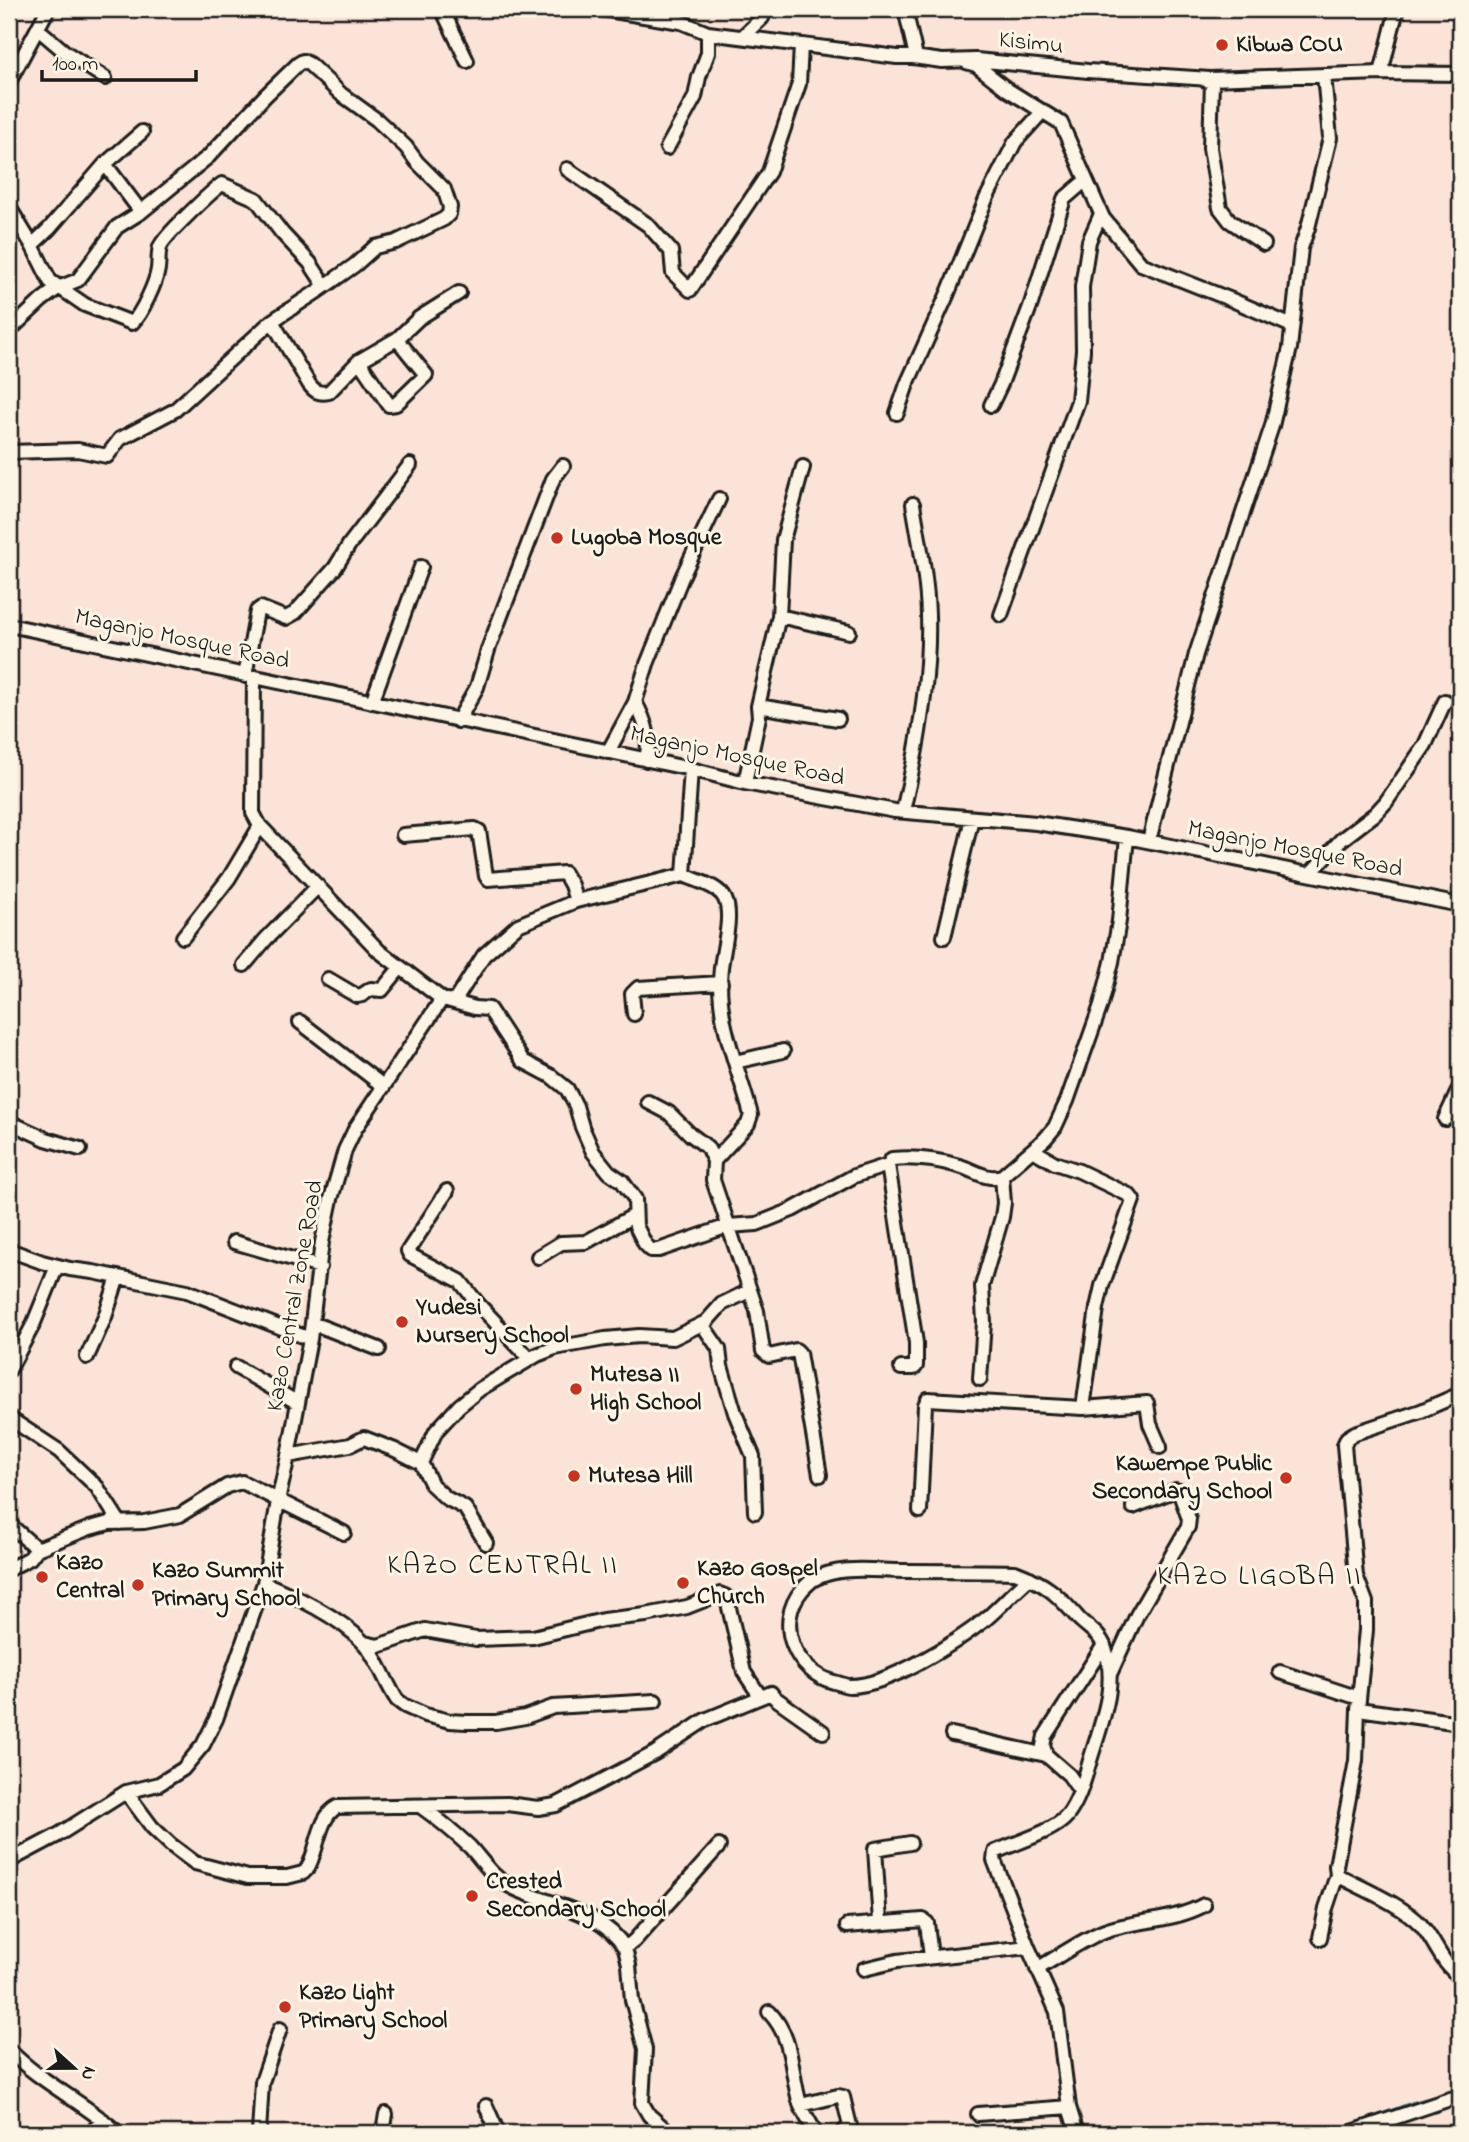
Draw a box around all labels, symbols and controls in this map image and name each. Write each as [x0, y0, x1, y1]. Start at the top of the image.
street label: Kisimu [997, 23, 1065, 65]
place label: Kibwa COU [1236, 28, 1343, 63]
marker: Kibwa COU [1214, 37, 1230, 53]
scale bar [42, 38, 196, 82]
text: 100 m [52, 50, 98, 80]
place label: Lugoba Mosque [571, 521, 723, 557]
marker: Lugoba Mosque [549, 530, 565, 546]
street label: Maganjo Mosque Road [72, 600, 293, 680]
street label: Maganjo Mosque Road [627, 717, 848, 797]
street label: Maganjo Mosque Road [1185, 812, 1406, 888]
street label: Kazo Central Zone Road [258, 1177, 334, 1414]
place label: Yudesi Nursery School [415, 1291, 569, 1355]
marker: Yudesi Nursery School [394, 1314, 410, 1330]
place label: Mutesa II High School [590, 1358, 701, 1422]
marker: Mutesa II High School [568, 1381, 584, 1397]
place label: Kawempe Public Secondary School [1092, 1447, 1273, 1511]
place label: Mutesa Hill [588, 1459, 693, 1494]
marker: Mutesa Hill [566, 1468, 582, 1484]
marker: Kawempe Public Secondary School [1278, 1470, 1294, 1486]
place label: Kazo Central [56, 1546, 124, 1609]
district label: KAZO CENTRAL II [387, 1546, 619, 1587]
place label: Kazo Gospel Church [697, 1552, 818, 1615]
place label: Kazo Summit Primary School [152, 1554, 300, 1618]
district label: KAZO LIGOBA II [1157, 1557, 1363, 1598]
marker: Kazo Central [34, 1569, 50, 1585]
marker: Kazo Gospel Church [675, 1575, 691, 1591]
marker: Kazo Summit Primary School [130, 1577, 146, 1593]
place label: Crested Secondary School [486, 1865, 666, 1929]
marker: Crested Secondary School [464, 1888, 480, 1904]
place label: Kazo Light Primary School [299, 1976, 447, 2040]
marker: Kazo Light Primary School [277, 1999, 293, 2015]
north arrow [38, 2034, 108, 2104]
text: N [73, 2062, 102, 2084]

